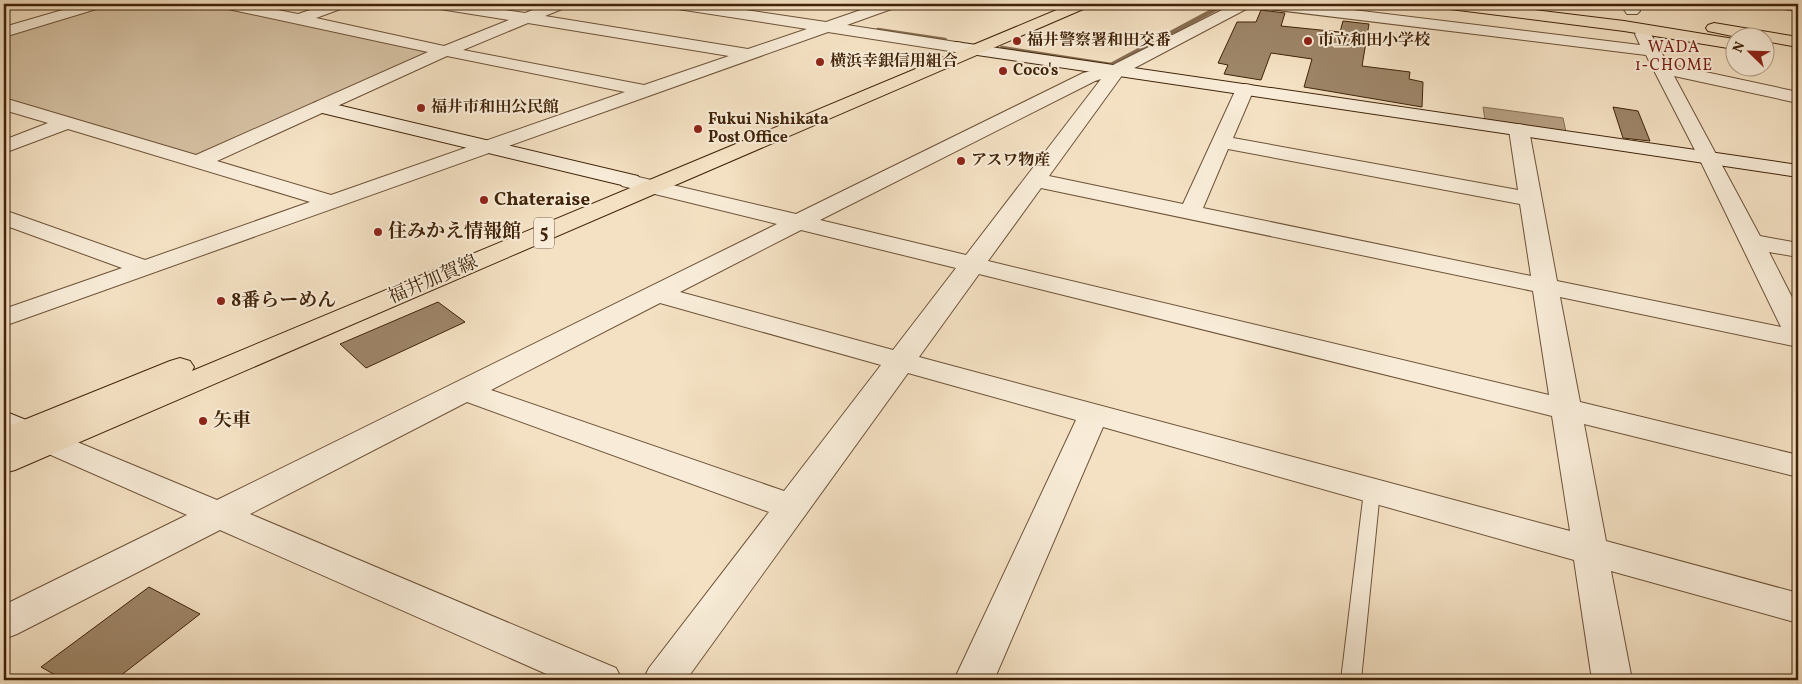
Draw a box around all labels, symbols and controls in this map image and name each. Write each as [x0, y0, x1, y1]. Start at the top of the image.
north arrow [1724, 28, 1774, 78]
place label: 福井警察署和田交番 [1026, 30, 1171, 52]
place label: 市立和田小学校 [1318, 30, 1431, 52]
marker: 福井警察署和田交番 [1011, 35, 1023, 47]
marker: 市立和田小学校 [1302, 35, 1314, 47]
district label: WADA 1-CHOME [1635, 37, 1713, 77]
text: N [1729, 39, 1750, 56]
place label: 横浜幸銀信用組合 [830, 51, 958, 73]
marker: 横浜幸銀信用組合 [814, 56, 826, 68]
place label: Coco's [1013, 60, 1058, 82]
marker: Coco's [997, 65, 1009, 77]
place label: 福井市和田公民館 [430, 97, 559, 119]
marker: 福井市和田公民館 [415, 102, 427, 114]
place label: Fukui Nishikata Post Office [708, 109, 829, 149]
marker: Fukui Nishikata Post Office [692, 123, 704, 135]
place label: アスワ物産 [971, 150, 1050, 172]
marker: アスワ物産 [955, 155, 967, 167]
place label: Chateraise [494, 187, 590, 213]
marker: Chateraise [478, 194, 490, 206]
road number: 5 [534, 218, 554, 248]
place label: 住みかえ情報館 [388, 219, 521, 245]
marker: 住みかえ情報館 [372, 226, 384, 238]
street label: 福井加賀線 [384, 249, 482, 311]
place label: 8番らーめん [231, 288, 336, 314]
marker: 8番らーめん [215, 295, 227, 307]
place label: 矢車 [213, 408, 251, 434]
marker: 矢車 [197, 415, 209, 427]

